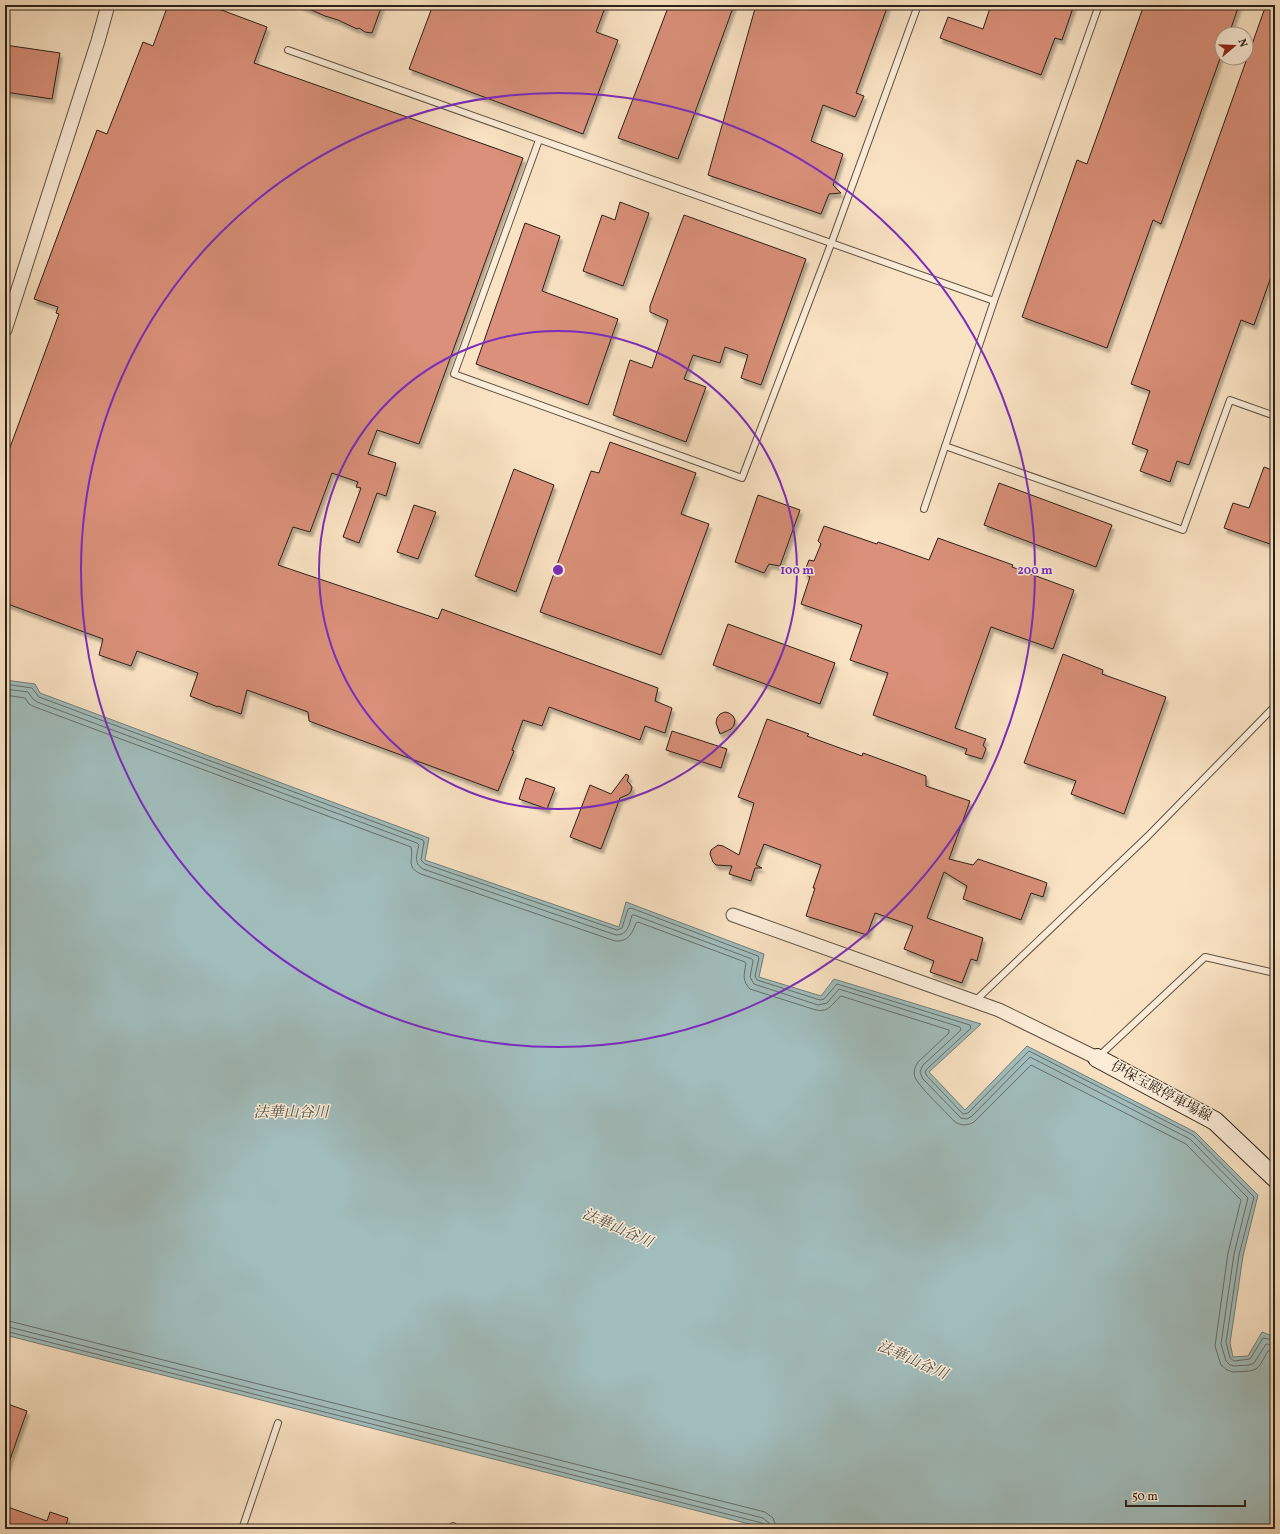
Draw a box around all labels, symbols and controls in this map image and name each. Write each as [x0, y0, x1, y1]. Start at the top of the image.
north arrow [1214, 26, 1254, 66]
text: N [1234, 37, 1250, 49]
centre of rings [551, 563, 565, 577]
text: 100 m [780, 563, 814, 579]
text: 200 m [1017, 563, 1053, 579]
street label: 伊保宝殿停車場線 [1107, 1057, 1215, 1127]
water label: 法華山谷川 [253, 1103, 330, 1124]
water label: 法華山谷川 [578, 1204, 657, 1255]
water label: 法華山谷川 [873, 1336, 952, 1387]
scale bar [1126, 1482, 1245, 1508]
text: 50 m [1132, 1489, 1158, 1505]

